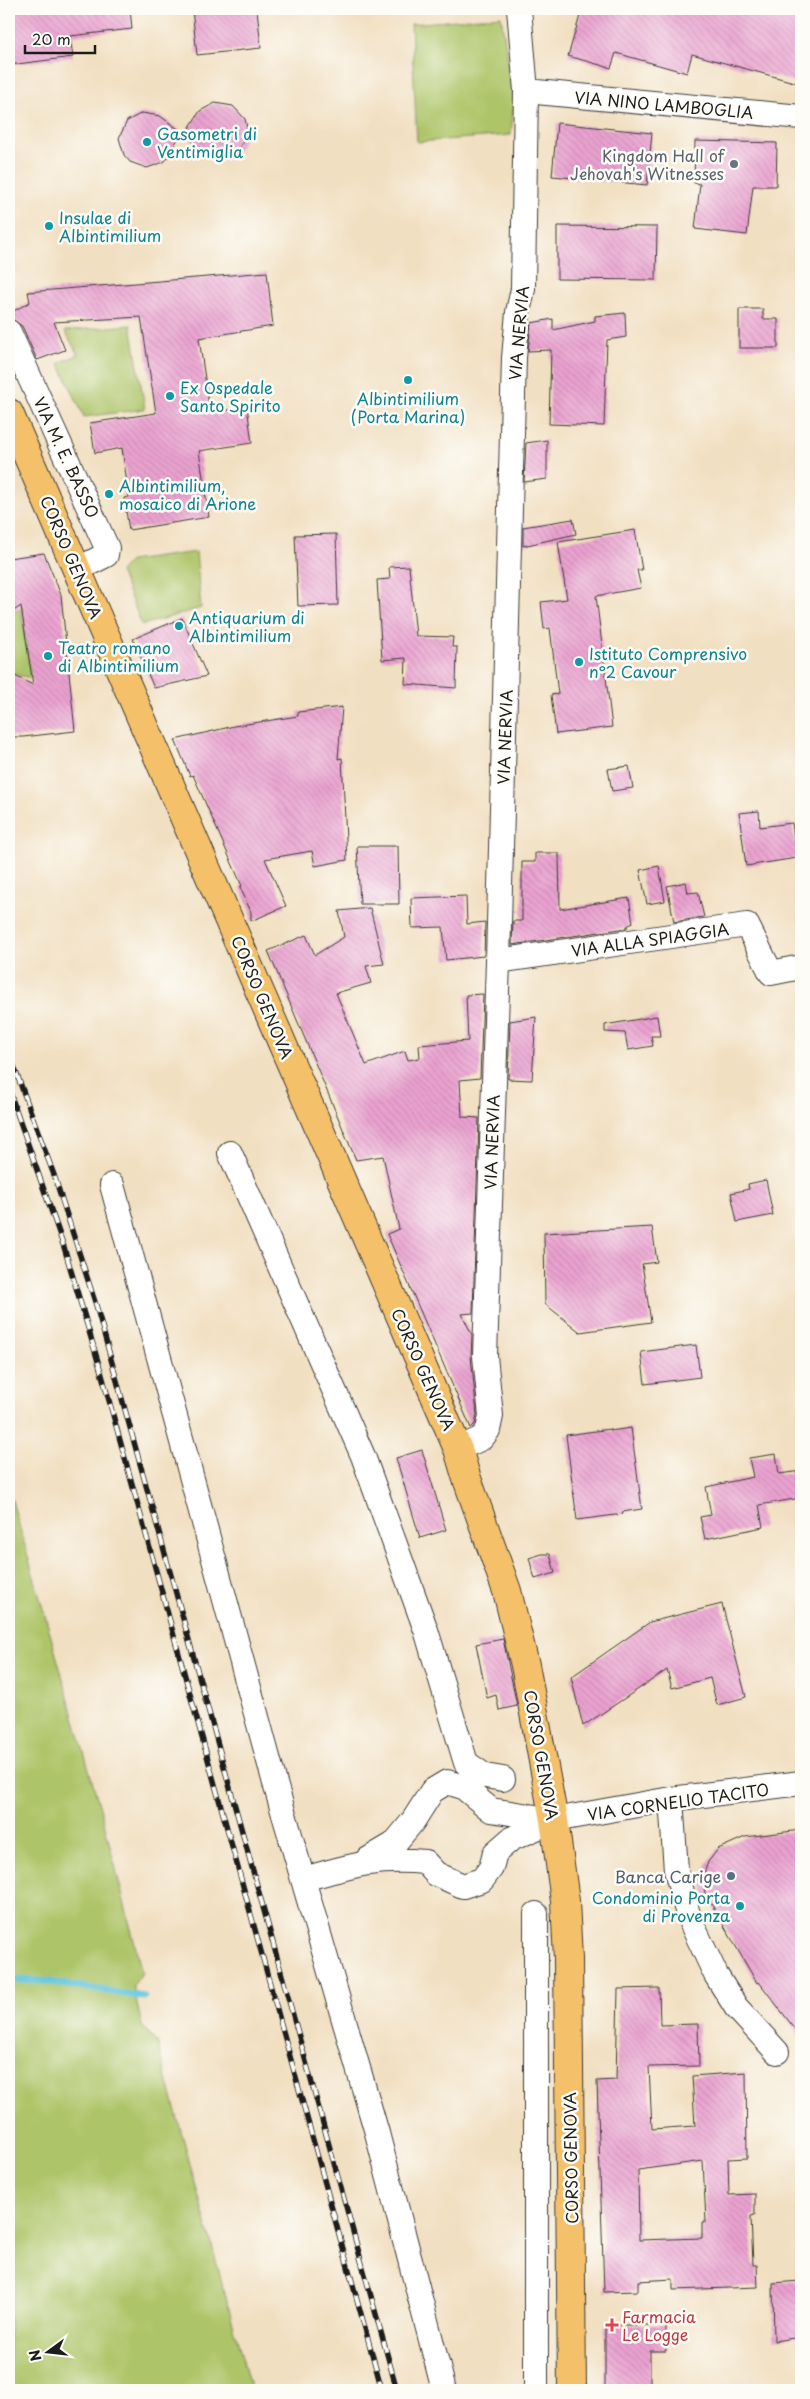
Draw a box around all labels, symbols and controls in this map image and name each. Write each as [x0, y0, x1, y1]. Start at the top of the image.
scale bar [25, 22, 95, 54]
text: 20 m [32, 27, 71, 50]
street label: VIA NINO LAMBOGLIA [574, 84, 754, 124]
place label: Gasometri di Ventimiglia [157, 121, 257, 163]
marker: Gasometri di Ventimiglia [141, 136, 153, 148]
place label: Kingdom Hall of Jehovah's Witnesses [570, 143, 726, 185]
marker: Kingdom Hall of Jehovah's Witnesses [728, 158, 740, 170]
place label: Insulae di Albintimilium [59, 205, 161, 247]
marker: Insulae di Albintimilium [43, 220, 55, 232]
street label: VIA NERVIA [502, 285, 534, 381]
marker: Albintimilium (Porta Marina) [402, 374, 414, 386]
place label: Ex Ospedale Santo Spirito [180, 375, 281, 417]
place label: Albintimilium (Porta Marina) [351, 386, 465, 428]
marker: Ex Ospedale Santo Spirito [164, 390, 176, 402]
street label: VIA M. E. BASSO [28, 392, 106, 522]
place label: Albintimilium, mosaico di Arione [119, 473, 256, 515]
marker: Albintimilium, mosaico di Arione [103, 488, 115, 500]
street label: CORSO GENOVA [35, 492, 109, 622]
place label: Antiquarium di Albintimilium [189, 605, 305, 647]
marker: Antiquarium di Albintimilium [173, 620, 185, 632]
place label: Teatro romano di Albintimilium [58, 635, 179, 677]
place label: Istituto Comprensivo n°2 Cavour [589, 641, 747, 683]
marker: Teatro romano di Albintimilium [42, 650, 54, 662]
marker: Istituto Comprensivo n°2 Cavour [573, 656, 585, 668]
street label: VIA NERVIA [490, 689, 518, 785]
street label: VIA ALLA SPIAGGIA [570, 916, 730, 962]
street label: CORSO GENOVA [226, 932, 300, 1062]
street label: VIA NERVIA [477, 1094, 505, 1190]
street label: CORSO GENOVA [386, 1304, 462, 1434]
street label: CORSO GENOVA [519, 1688, 565, 1822]
street label: VIA CORNELIO TACITO [586, 1776, 770, 1826]
place label: Banca Carige [615, 1864, 721, 1888]
marker: Banca Carige [725, 1870, 737, 1882]
place label: Condominio Porta di Provenza [592, 1885, 730, 1927]
marker: Condominio Porta di Provenza [734, 1900, 746, 1912]
street label: CORSO GENOVA [557, 2092, 583, 2224]
place label: Farmacia Le Logge [622, 2304, 696, 2346]
marker: Farmacia Le Logge [606, 2319, 618, 2331]
north arrow [22, 2326, 72, 2376]
text: N [23, 2347, 47, 2364]

